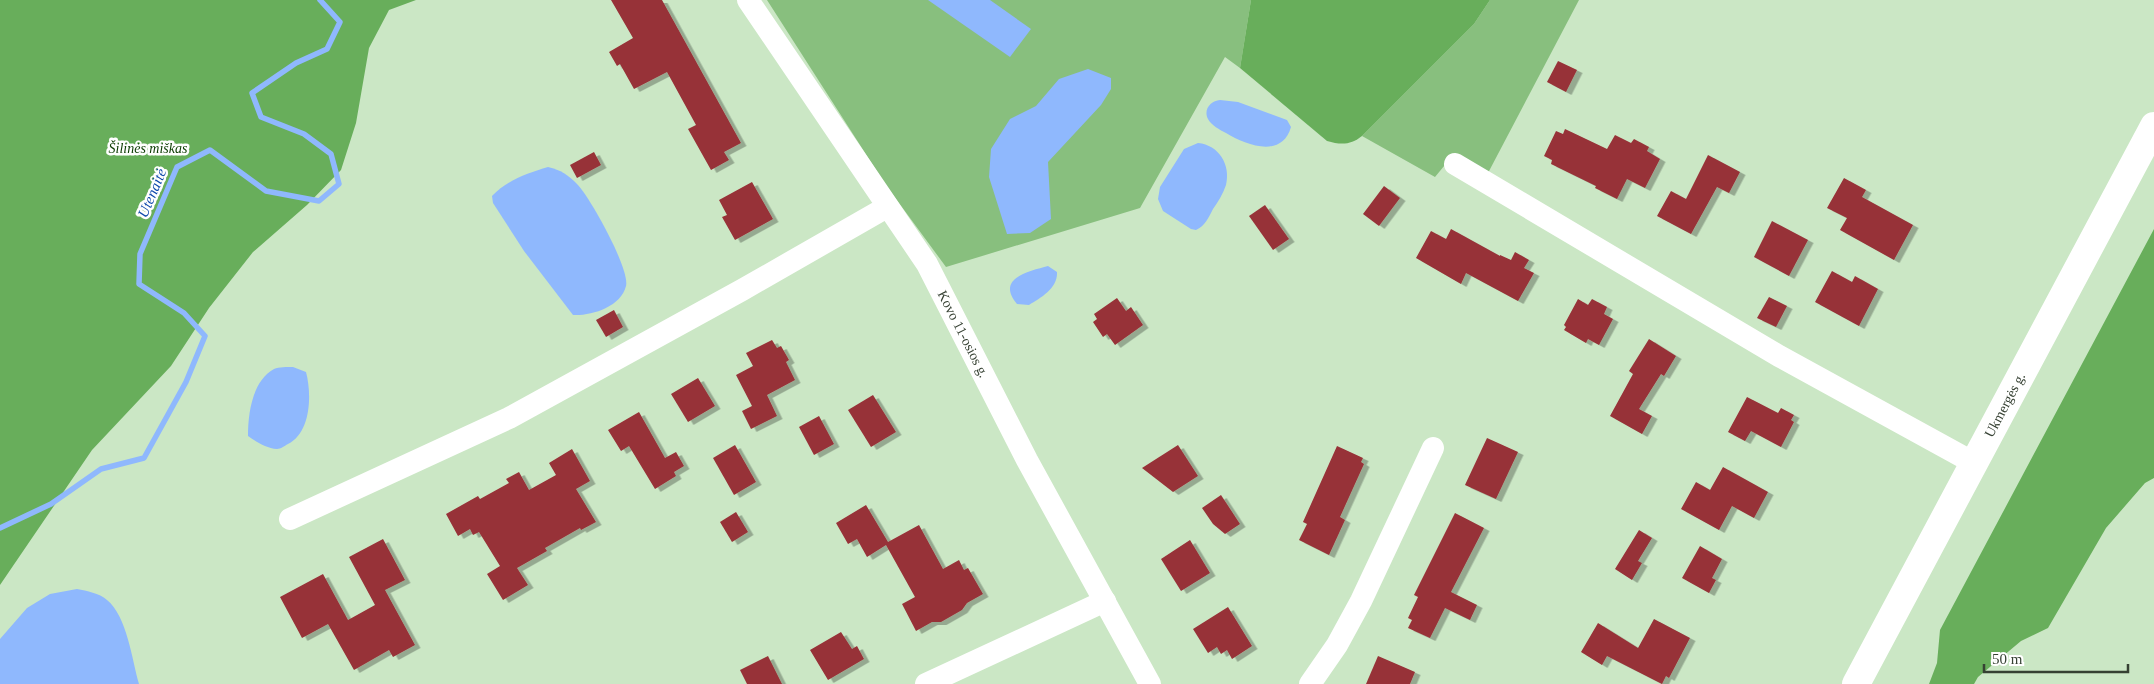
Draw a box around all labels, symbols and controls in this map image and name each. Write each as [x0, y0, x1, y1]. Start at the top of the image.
park label: Šilinės miškas [109, 140, 188, 156]
water label: Utenaitė [135, 166, 170, 220]
street label: Kovo 11-osios g. [935, 288, 991, 380]
street label: Ukmergės g. [1982, 370, 2028, 440]
scale bar [1984, 642, 2128, 674]
text: 50 m [1992, 651, 2023, 667]

